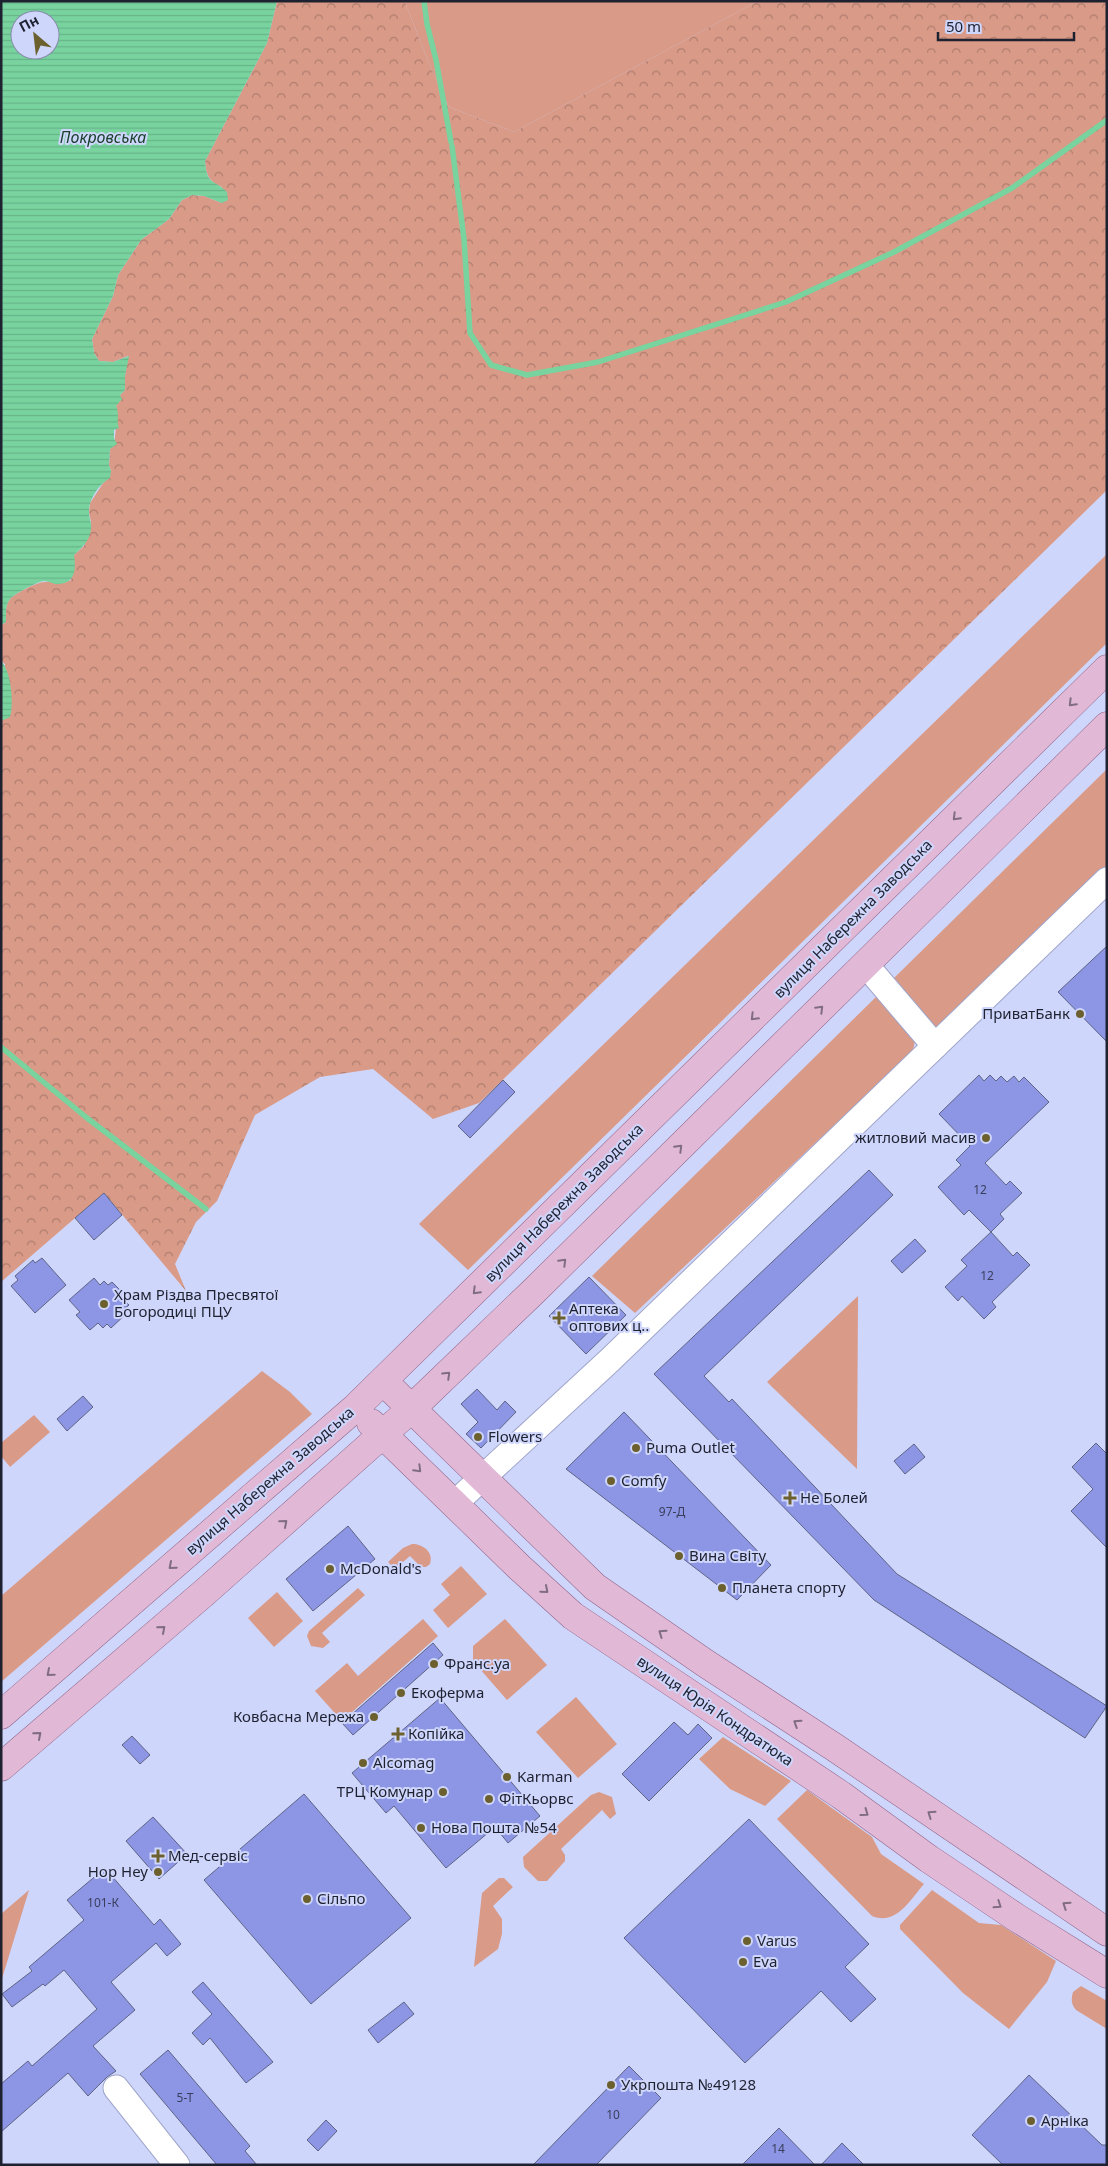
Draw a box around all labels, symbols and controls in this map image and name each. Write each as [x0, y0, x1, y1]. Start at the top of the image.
north arrow [10, 10, 60, 60]
text: Пн [15, 10, 42, 36]
scale bar [938, 10, 1074, 42]
text: 50 m [946, 16, 981, 36]
water label: Покровська [60, 126, 146, 148]
one-way arrow [1069, 697, 1078, 706]
one-way arrow [953, 811, 962, 820]
street label: вулиця Набережна Заводська [769, 835, 936, 1002]
place label: ПриватБанк [982, 1003, 1070, 1023]
one-way arrow [814, 1006, 823, 1015]
marker: ПриватБанк [1074, 1008, 1086, 1020]
one-way arrow [750, 1011, 759, 1020]
street label: вулиця Набережна Заводська [480, 1119, 647, 1286]
place label: житловий масив [855, 1127, 976, 1147]
marker: житловий масив [980, 1132, 992, 1144]
one-way arrow [673, 1145, 682, 1154]
house number: 12 [973, 1181, 987, 1198]
one-way arrow [558, 1259, 567, 1268]
house number: 12 [980, 1267, 994, 1284]
place label: Храм Різдва Пресвятої Богородиці ПЦУ [114, 1284, 278, 1321]
one-way arrow [472, 1285, 481, 1294]
marker: Храм Різдва Пресвятої Богородиці ПЦУ [98, 1298, 110, 1310]
place label: Аптека оптових ц‥ [569, 1298, 649, 1335]
marker: Аптека оптових ц‥ [553, 1312, 565, 1324]
one-way arrow [441, 1372, 450, 1381]
street label: вулиця Набережна Заводська [181, 1402, 358, 1559]
place label: Flowers [488, 1426, 542, 1446]
marker: Flowers [472, 1431, 484, 1443]
place label: Puma Outlet [646, 1437, 735, 1457]
marker: Puma Outlet [630, 1442, 642, 1454]
one-way arrow [412, 1463, 421, 1472]
place label: Comfy [621, 1470, 667, 1490]
marker: Comfy [605, 1475, 617, 1487]
place label: Не Болей [800, 1487, 868, 1507]
marker: Не Болей [784, 1492, 796, 1504]
house number: 97-Д [659, 1503, 685, 1520]
one-way arrow [279, 1519, 288, 1528]
place label: Вина Світу [689, 1545, 766, 1565]
marker: Вина Світу [673, 1550, 685, 1562]
place label: McDonald's [340, 1558, 422, 1578]
one-way arrow [169, 1561, 178, 1570]
marker: McDonald's [324, 1563, 336, 1575]
place label: Планета спорту [732, 1577, 846, 1597]
marker: Планета спорту [716, 1582, 728, 1594]
one-way arrow [539, 1584, 548, 1593]
one-way arrow [156, 1626, 165, 1635]
one-way arrow [658, 1630, 668, 1639]
street label: вулиця Юрія Кондратюка [634, 1650, 797, 1770]
place label: Франс.уа [444, 1653, 510, 1673]
marker: Франс.уа [428, 1658, 440, 1670]
one-way arrow [46, 1667, 55, 1676]
place label: Екоферма [411, 1682, 484, 1702]
marker: Екоферма [395, 1687, 407, 1699]
place label: Ковбасна Мережа [233, 1706, 364, 1726]
marker: Ковбасна Мережа [368, 1711, 380, 1723]
one-way arrow [793, 1720, 803, 1729]
place label: Копійка [408, 1723, 464, 1743]
marker: Копійка [392, 1728, 404, 1740]
one-way arrow [32, 1732, 41, 1741]
place label: Alcomag [373, 1752, 434, 1772]
marker: Alcomag [357, 1757, 369, 1769]
place label: Karman [517, 1766, 573, 1786]
marker: Karman [501, 1771, 513, 1783]
place label: ТРЦ Комунар [337, 1781, 433, 1801]
marker: ТРЦ Комунар [437, 1786, 449, 1798]
place label: ФiтКьорвс [499, 1788, 574, 1808]
marker: ФiтКьорвс [483, 1793, 495, 1805]
one-way arrow [859, 1807, 868, 1815]
one-way arrow [928, 1811, 937, 1820]
place label: Нова Пошта №54 [431, 1817, 557, 1837]
marker: Нова Пошта №54 [415, 1822, 427, 1834]
place label: Мед-сервіс [168, 1845, 248, 1865]
marker: Мед-сервіс [152, 1850, 164, 1862]
place label: Hop Hey [88, 1861, 148, 1881]
marker: Hop Hey [152, 1866, 164, 1878]
place label: Сільпо [317, 1888, 366, 1908]
marker: Сільпо [301, 1893, 313, 1905]
house number: 101-К [87, 1894, 119, 1911]
one-way arrow [993, 1899, 1002, 1909]
one-way arrow [1063, 1902, 1072, 1911]
place label: Varus [757, 1930, 797, 1950]
marker: Varus [741, 1935, 753, 1947]
place label: Eva [753, 1951, 777, 1971]
marker: Eva [737, 1956, 749, 1968]
place label: Укрпошта №49128 [621, 2074, 756, 2094]
marker: Укрпошта №49128 [605, 2079, 617, 2091]
house number: 5-Т [177, 2089, 194, 2106]
house number: 10 [606, 2106, 620, 2123]
place label: Арніка [1041, 2110, 1089, 2130]
marker: Арніка [1025, 2115, 1037, 2127]
house number: 14 [771, 2140, 785, 2157]

